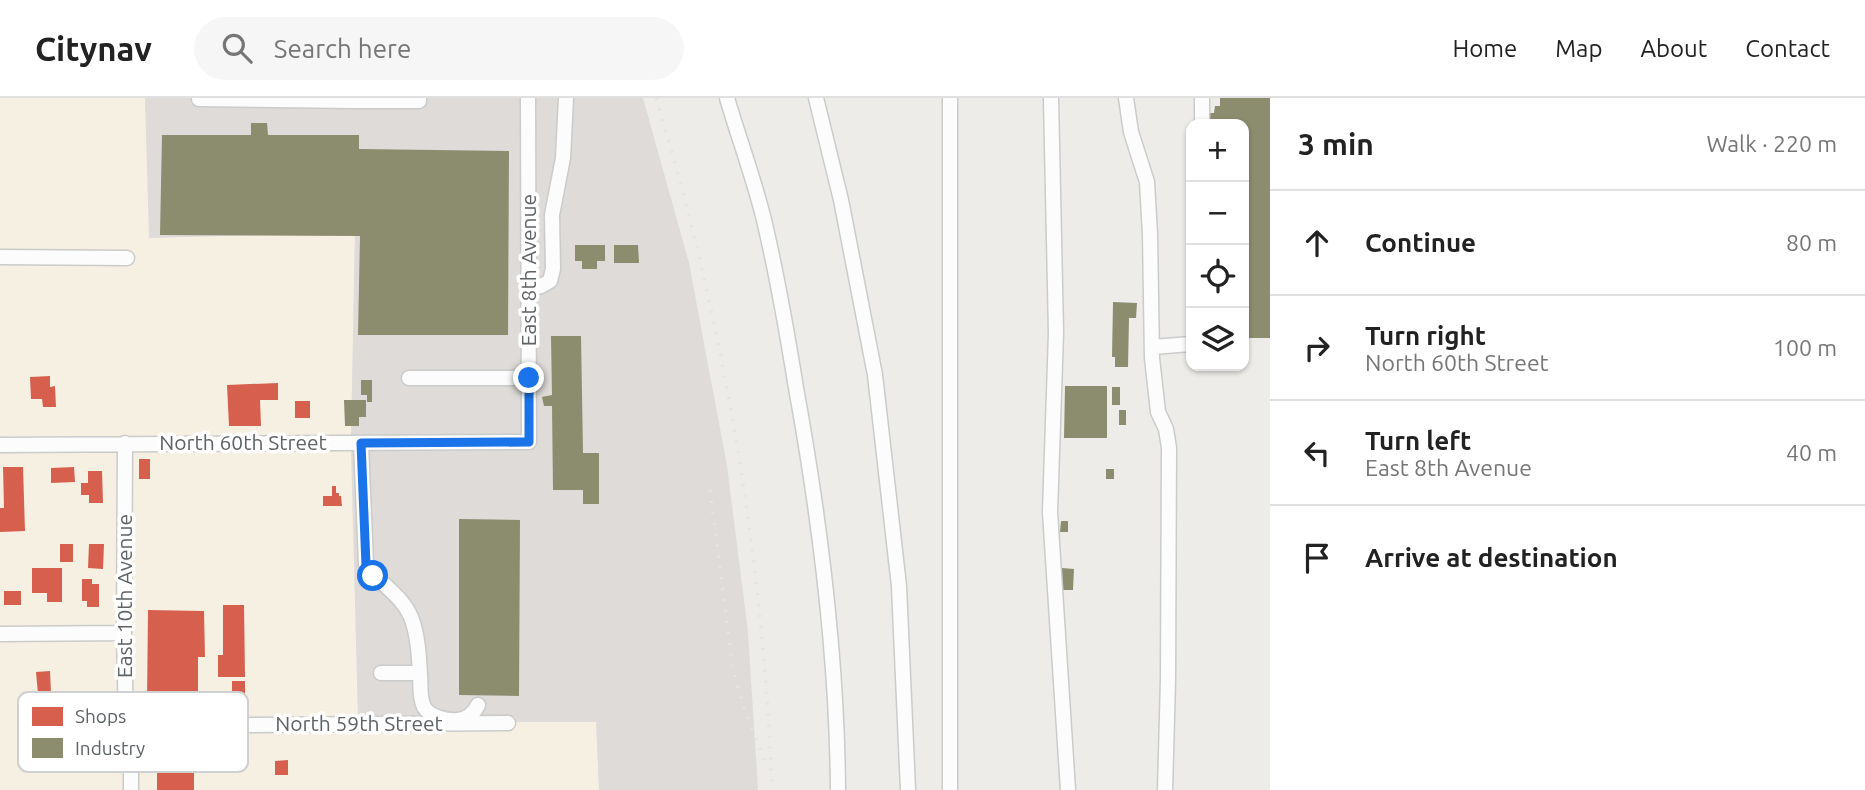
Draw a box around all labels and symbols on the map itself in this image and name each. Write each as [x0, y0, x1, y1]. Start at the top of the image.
street label: East 8th Avenue [516, 194, 540, 346]
route end [513, 362, 544, 393]
street label: North 60th Street [159, 430, 327, 454]
street label: East 10th Avenue [112, 514, 136, 678]
route start [357, 560, 388, 591]
legend [18, 692, 248, 772]
text: Shops [75, 705, 126, 727]
street label: North 59th Street [275, 711, 443, 735]
text: Industry [75, 737, 145, 759]

